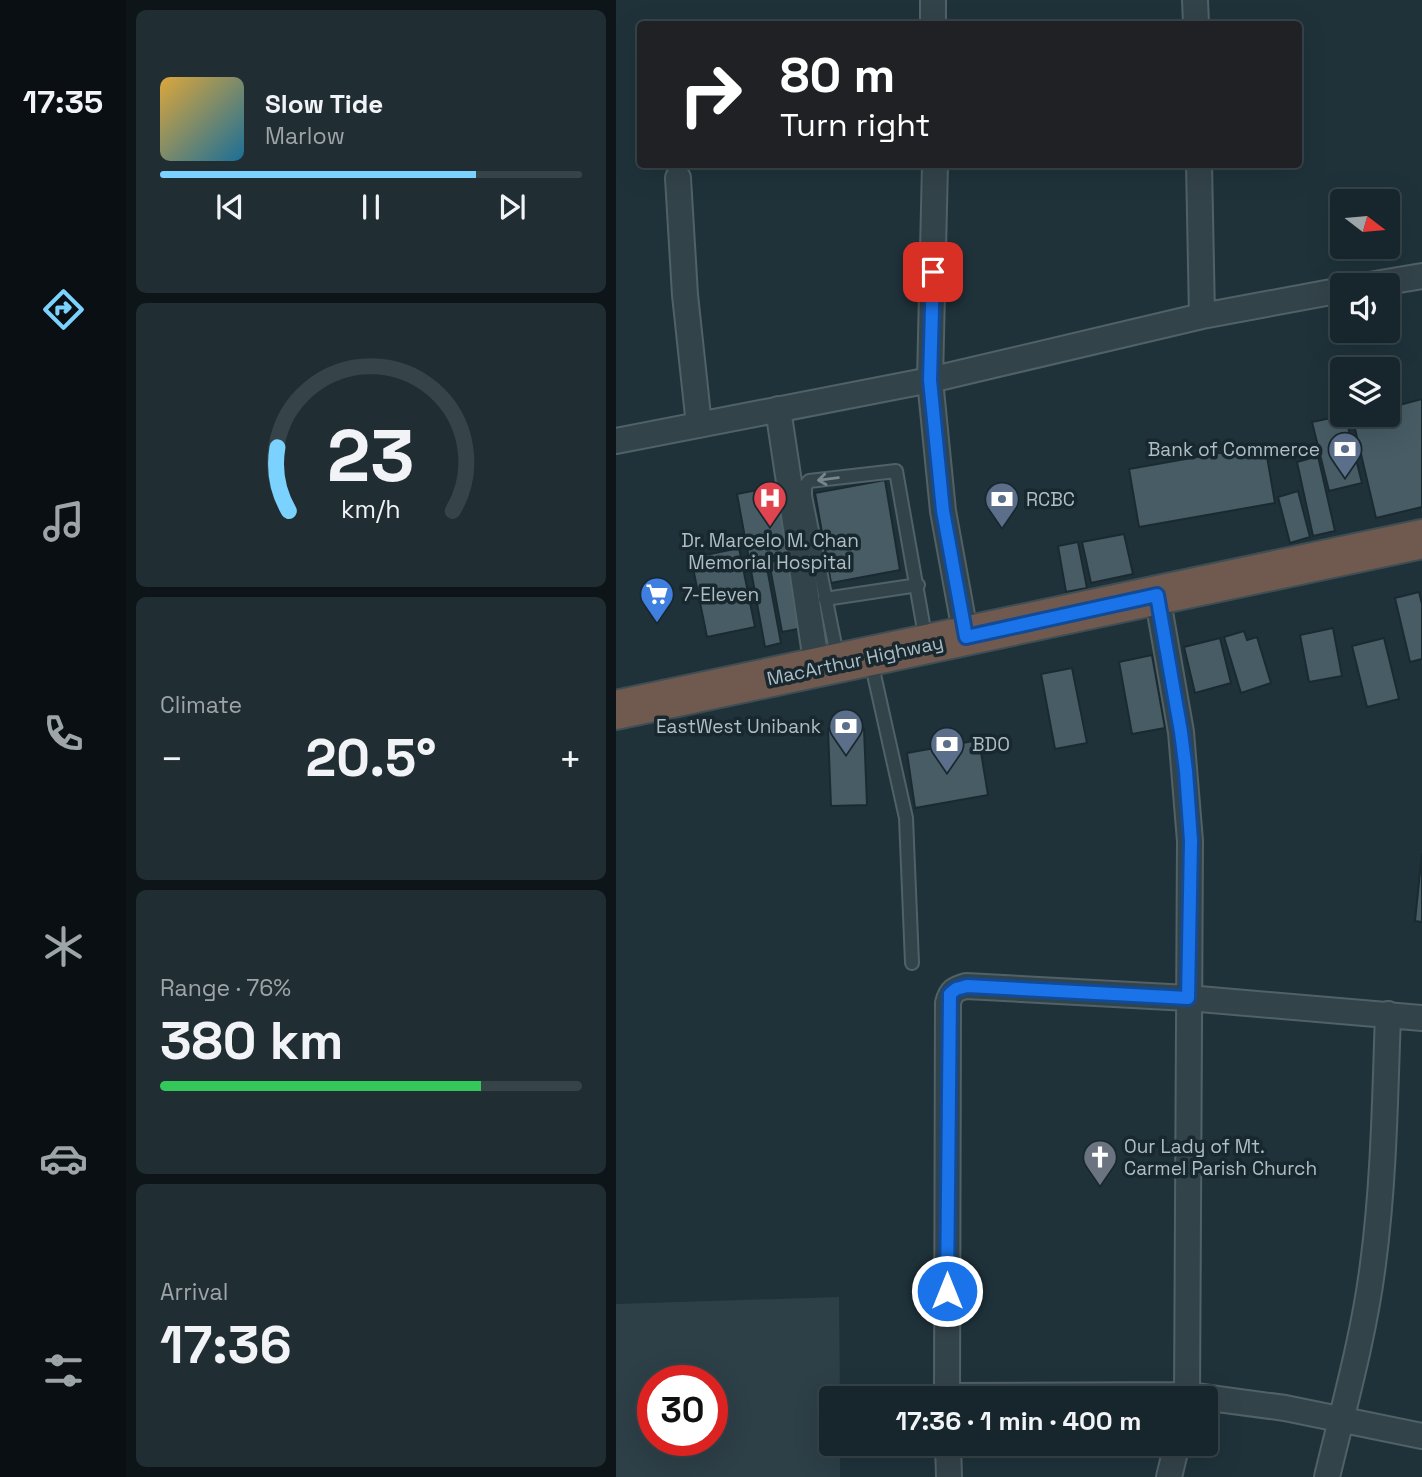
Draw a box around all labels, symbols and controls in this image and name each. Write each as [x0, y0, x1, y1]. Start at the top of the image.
text: 80 m [780, 44, 895, 106]
icon: right [665, 49, 756, 140]
text: 17:35 [23, 82, 103, 122]
text: Slow Tide [265, 87, 383, 121]
text: Turn right [780, 105, 930, 145]
text: Marlow [265, 121, 345, 151]
icon: previous [211, 188, 249, 226]
icon: pause [352, 188, 390, 226]
icon: next [493, 188, 531, 226]
north arrow [1330, 189, 1400, 259]
map controls [1330, 189, 1400, 427]
pin [903, 242, 963, 302]
icon: arrive [914, 253, 952, 291]
button: sound [1330, 273, 1400, 343]
icon: directions [39, 285, 88, 334]
button: layers [1330, 357, 1400, 427]
text: 23 [327, 410, 415, 503]
bank icon: Bank of Commerce [1326, 430, 1364, 479]
place label: Bank of Commerce [1148, 437, 1320, 462]
one-way arrow [817, 473, 840, 486]
hospital icon: Dr. Marcelo M. Chan Memorial Hospital [751, 479, 789, 528]
bank icon: RCBC [983, 480, 1021, 529]
place label: RCBC [1026, 487, 1075, 512]
text: km/h [341, 493, 401, 525]
icon: music [39, 497, 88, 546]
place label: Dr. Marcelo M. Chan Memorial Hospital [681, 528, 859, 575]
supermarket icon: 7-Eleven [638, 575, 676, 624]
place label: 7-Eleven [682, 582, 759, 607]
street label: MacArthur Highway [765, 630, 946, 691]
text: Climate [160, 690, 242, 720]
bank icon: EastWest Unibank [827, 707, 865, 756]
icon: phone [39, 709, 88, 758]
place label: EastWest Unibank [656, 714, 821, 739]
text: 20.5° [305, 725, 437, 791]
bank icon: BDO [928, 725, 966, 774]
place label: BDO [972, 732, 1010, 757]
text: − [160, 735, 184, 783]
text: + [558, 735, 582, 783]
icon: climate [39, 922, 88, 971]
text: Range · 76% [160, 973, 291, 1003]
text: 380 km [160, 1008, 343, 1074]
icon: car [39, 1134, 88, 1183]
place label: Our Lady of Mt. Carmel Parish Church [1124, 1134, 1317, 1181]
church icon: Our Lady of Mt. Carmel Parish Church [1081, 1138, 1119, 1187]
position arrow [910, 1254, 984, 1328]
text: Arrival [160, 1277, 228, 1307]
text: 17:36 [160, 1312, 292, 1378]
icon: filters [39, 1346, 88, 1395]
speed limit sign: 30 [637, 1365, 728, 1456]
text: 17:36 · 1 min · 400 m [895, 1404, 1142, 1438]

